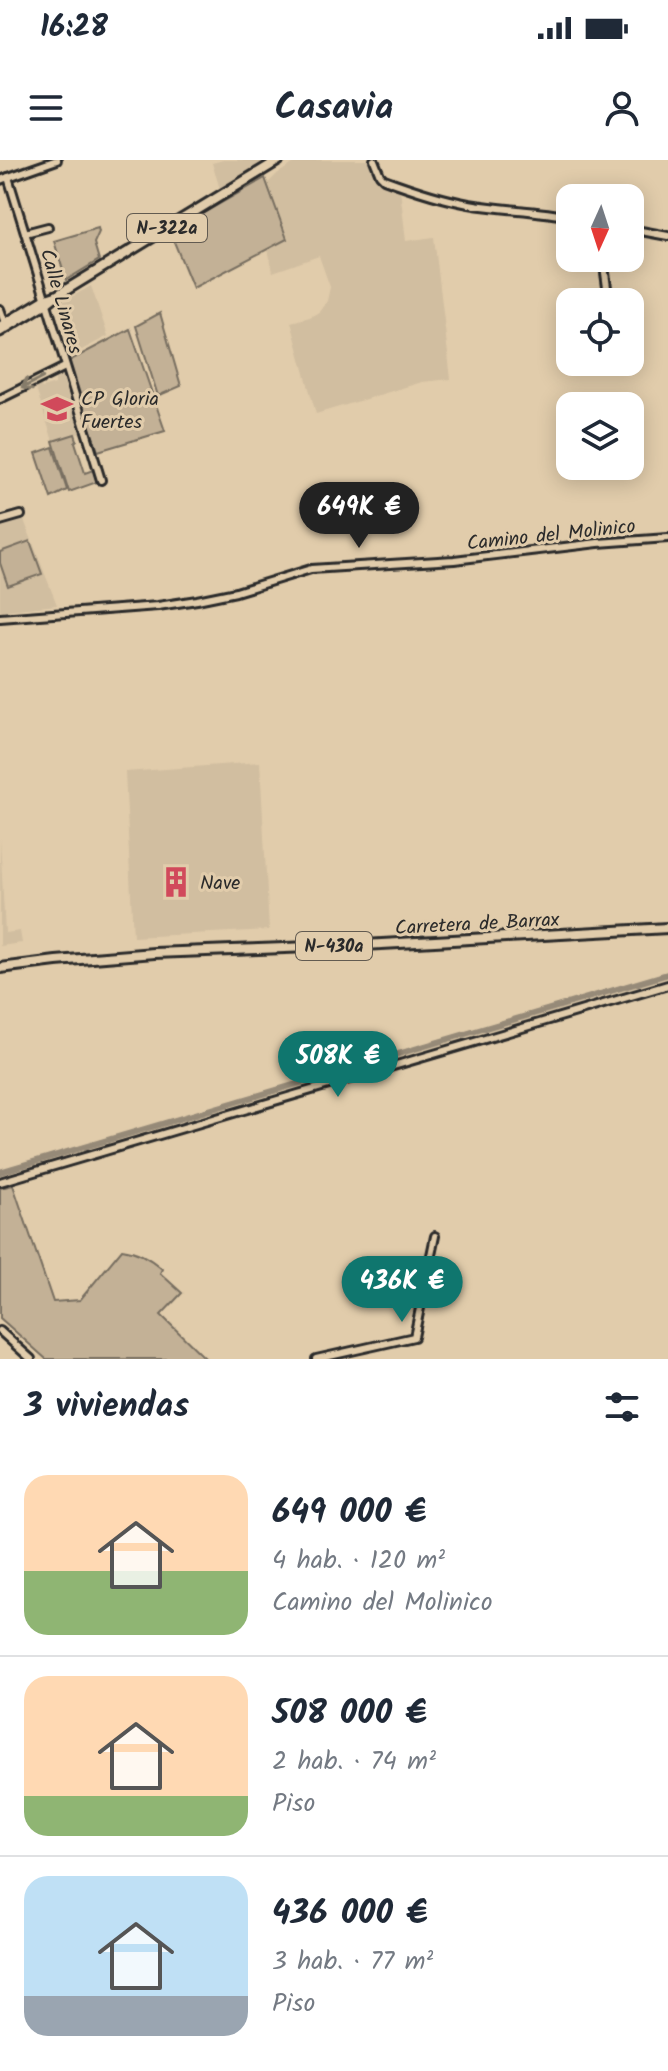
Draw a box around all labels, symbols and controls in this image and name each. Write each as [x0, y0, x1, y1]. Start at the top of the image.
text: 16:28 [40, 4, 108, 52]
text: Casavia [275, 80, 393, 137]
icon: menu [24, 86, 68, 130]
icon: person [600, 86, 644, 130]
north arrow [556, 184, 644, 272]
map controls [556, 184, 644, 480]
road number: N-322a [127, 214, 207, 242]
street label: Calle Linares [30, 245, 90, 358]
button: locate [556, 288, 644, 376]
one-way arrow [21, 375, 45, 391]
place label: CP Gloria Fuertes [81, 384, 159, 439]
school or university icon: CP Gloria Fuertes [40, 392, 74, 426]
button: layers [556, 392, 644, 480]
pin: 649K € [294, 482, 424, 550]
text: 649K € [317, 487, 401, 529]
street label: Camino del Molinico [465, 511, 637, 561]
building icon: Nave [159, 865, 193, 899]
place label: Nave [200, 868, 240, 900]
street label: Carretera de Barrax [394, 905, 561, 945]
road number: N-430a [296, 932, 372, 960]
pin: 508K € [273, 1031, 403, 1099]
text: 508K € [296, 1036, 380, 1078]
pin: 436K € [337, 1256, 467, 1324]
text: 436K € [360, 1261, 444, 1303]
text: 3 viviendas [24, 1380, 189, 1434]
icon: filters [600, 1385, 644, 1429]
text: 649 000 € [272, 1486, 426, 1540]
icon: home [88, 1507, 184, 1603]
text: 4 hab. · 120 m² [272, 1540, 445, 1582]
text: Camino del Molinico [272, 1582, 492, 1624]
text: 508 000 € [272, 1687, 427, 1741]
icon: home [88, 1708, 184, 1804]
text: 2 hab. · 74 m² [272, 1741, 436, 1783]
text: Piso [272, 1783, 315, 1825]
text: 436 000 € [272, 1887, 428, 1941]
icon: home [88, 1908, 184, 2004]
text: 3 hab. · 77 m² [272, 1941, 433, 1983]
text: Piso [272, 1983, 315, 2025]

